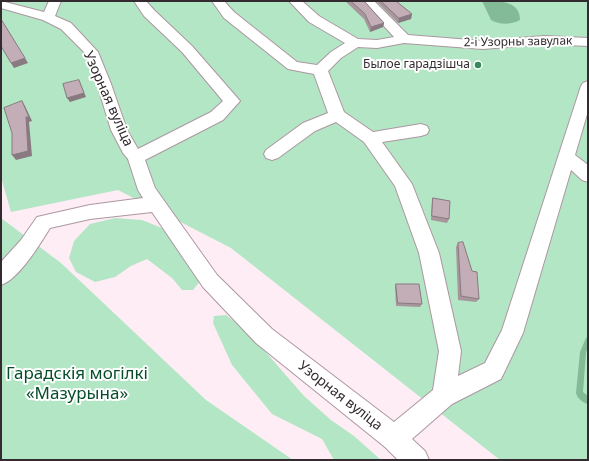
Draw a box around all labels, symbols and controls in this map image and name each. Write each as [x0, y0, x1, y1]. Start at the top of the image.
street label: 2-і Узорны завулак [464, 34, 572, 50]
street label: Узорная вуліца [79, 49, 137, 149]
place label: Былое гарадзішча [363, 58, 470, 72]
marker: Былое гарадзішча [473, 60, 483, 70]
street label: Узорная вуліца [294, 358, 386, 434]
park label: Гарадскія могілкі «Мазурына» [6, 364, 148, 404]

